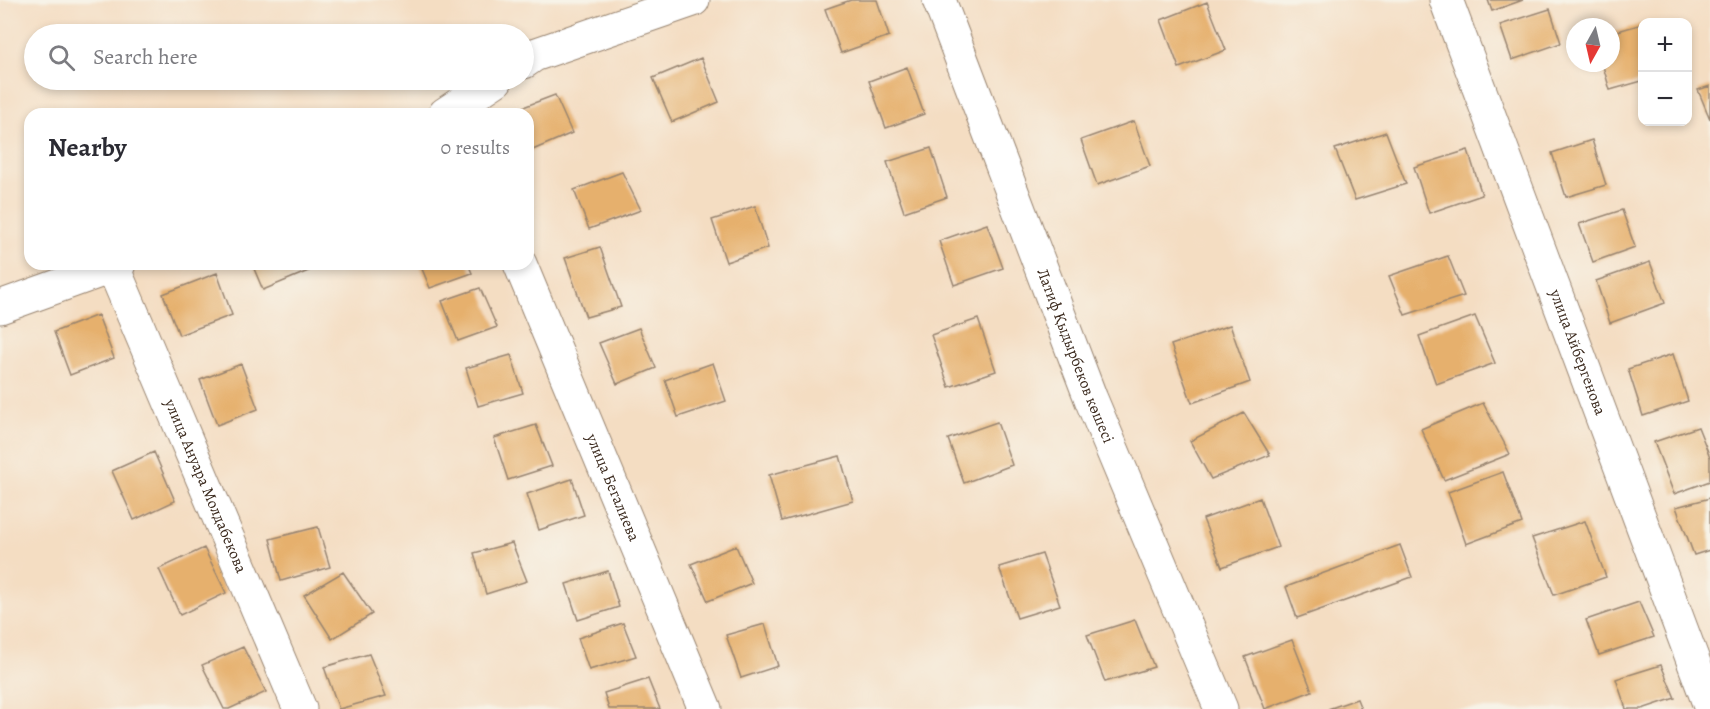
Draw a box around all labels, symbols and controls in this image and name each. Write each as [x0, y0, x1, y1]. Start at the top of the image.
north arrow [1566, 18, 1620, 72]
map controls [1638, 18, 1692, 126]
button: + [1638, 18, 1692, 72]
search box [24, 24, 534, 90]
icon: search [45, 41, 78, 74]
text: Search here [93, 42, 198, 72]
button: − [1638, 72, 1692, 126]
text: Nearby [48, 130, 127, 165]
text: 0 results [441, 134, 510, 161]
street label: Латиф Қыдырбеков көшесі [1031, 265, 1119, 446]
street label: улица Айбергенова [1544, 285, 1612, 419]
street label: улица Ануара Молдабекова [159, 395, 252, 577]
street label: улица Бегалиева [580, 429, 645, 545]

